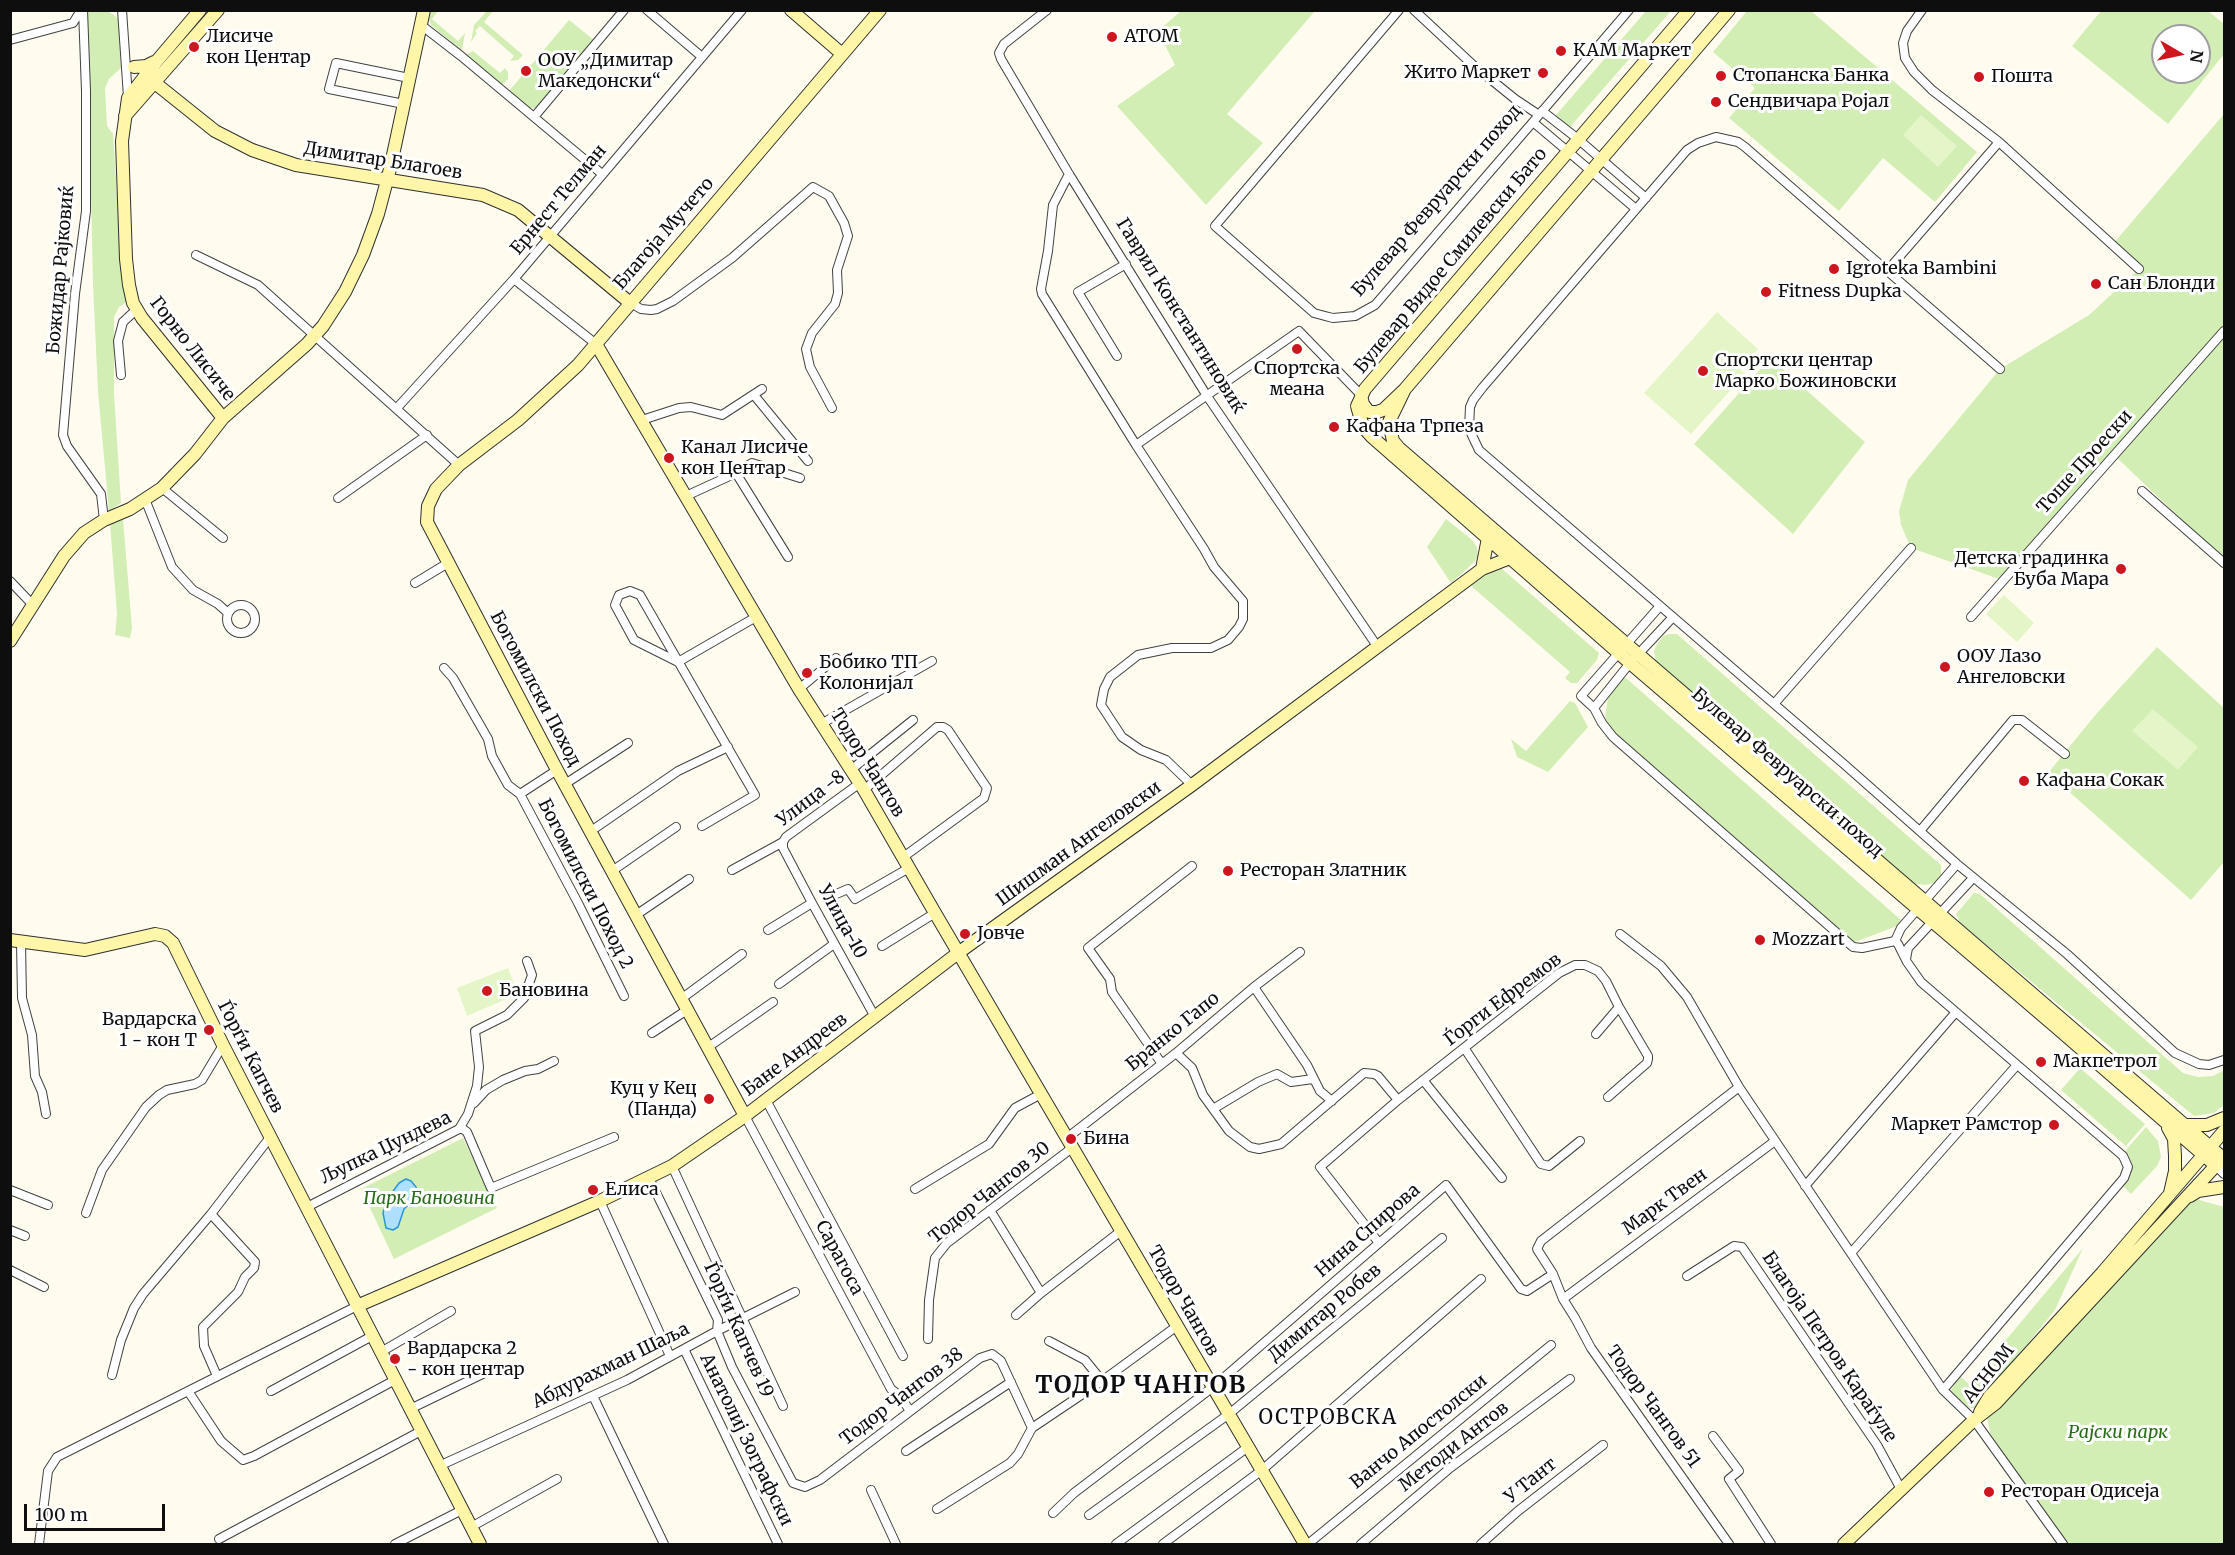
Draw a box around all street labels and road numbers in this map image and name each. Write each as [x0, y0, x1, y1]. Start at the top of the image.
street label: Булевар Февруарски поход [1348, 101, 1526, 301]
street label: Димитар Благоев [302, 138, 464, 184]
street label: Ернест Телман [507, 140, 611, 260]
street label: Булевар Видое Смилевски Бато [1350, 144, 1552, 378]
street label: Благоја Мучето [609, 173, 719, 295]
street label: Божидар Рајковиќ [43, 185, 79, 355]
street label: Гаврил Константиновиќ [1111, 214, 1249, 418]
street label: Горно Лисиче [145, 293, 239, 405]
street label: Тоше Проески [2033, 406, 2137, 518]
street label: Богомилски Поход [485, 608, 585, 770]
street label: Булевар Февруарски поход [1687, 684, 1887, 862]
street label: Тодор Чангов [825, 705, 909, 821]
street label: Улица -8 [773, 766, 849, 832]
street label: Шишман Ангеловски [992, 777, 1166, 911]
street label: Богомилски Поход 2 [533, 795, 637, 973]
street label: Улица-10 [813, 881, 871, 963]
street label: Ѓорги Ефремов [1440, 949, 1566, 1051]
street label: Бранко Гапо [1122, 988, 1224, 1076]
street label: Ѓорѓи Капчев [212, 997, 288, 1117]
street label: Бане Андреев [738, 1009, 852, 1101]
street label: Љупка Џундева [317, 1107, 455, 1189]
street label: Тодор Чангов 30 [925, 1138, 1055, 1248]
street label: Марк Твен [1619, 1164, 1711, 1240]
street label: Нина Спирова [1311, 1180, 1425, 1282]
street label: Сарагоса [810, 1217, 868, 1299]
street label: Тодор Чангов [1143, 1242, 1223, 1360]
street label: Благоја Петров Караѓуле [1757, 1248, 1901, 1446]
street label: Ѓорѓи Капчев 19 [699, 1259, 777, 1401]
street label: Димитар Робев [1264, 1260, 1386, 1366]
street label: Абдурахман Шаља [529, 1319, 693, 1413]
street label: АСНОМ [1959, 1340, 2019, 1408]
street label: Тодор Чангов 51 [1601, 1342, 1705, 1472]
street label: Тодор Чангов 38 [836, 1344, 968, 1450]
street label: Анатолиј Зографски [695, 1350, 797, 1530]
street label: Ванчо Апостолски [1346, 1370, 1492, 1494]
street label: Методи Антов [1395, 1398, 1513, 1496]
street label: У Тант [1501, 1453, 1561, 1509]

